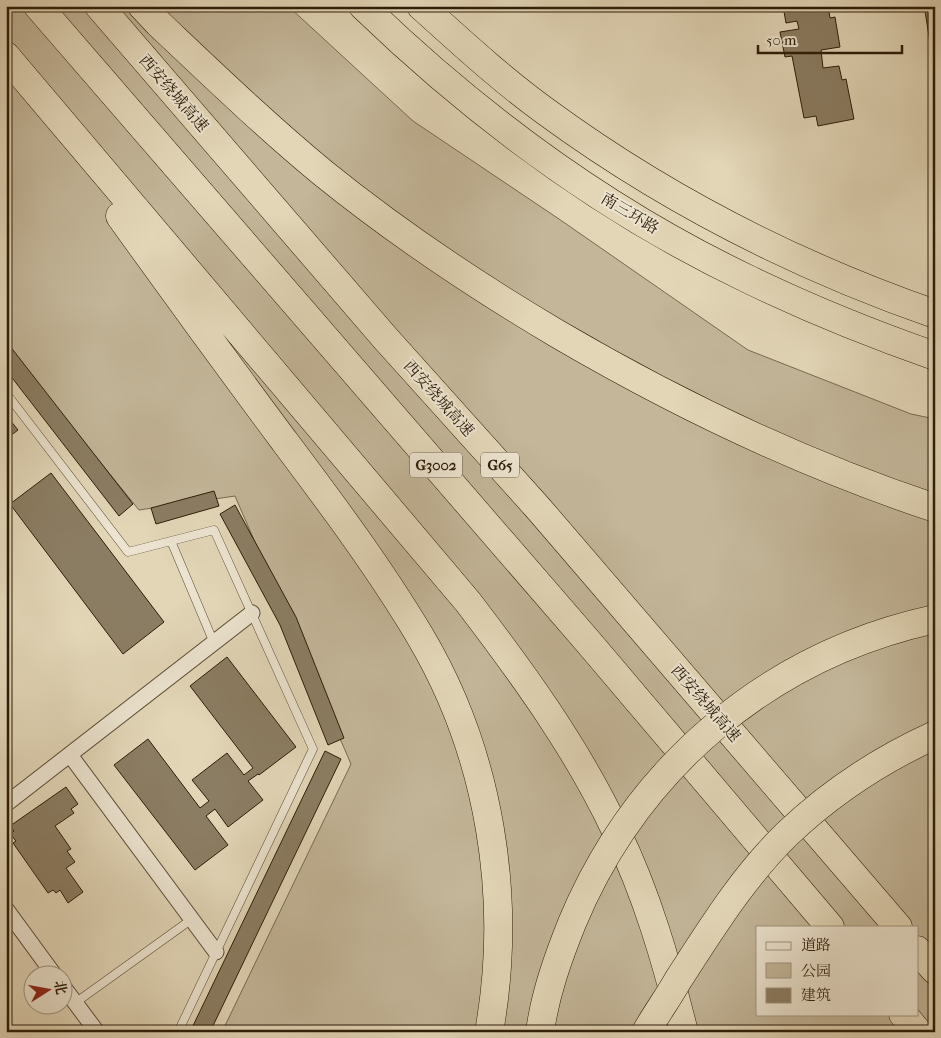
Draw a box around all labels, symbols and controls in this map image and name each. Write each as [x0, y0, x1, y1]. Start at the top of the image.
scale bar [758, 22, 902, 54]
text: 50 m [766, 31, 797, 49]
street label: 西安绕城高速 [135, 51, 213, 135]
street label: 南三环路 [598, 188, 662, 238]
street label: 西安绕城高速 [400, 356, 478, 440]
road number: G3002 [410, 452, 462, 478]
road number: G65 [481, 452, 519, 478]
street label: 西安绕城高速 [667, 661, 745, 745]
legend [756, 926, 918, 1016]
text: 道路 [801, 936, 831, 954]
text: 公园 [801, 962, 831, 980]
north arrow [22, 966, 72, 1016]
text: 北 [51, 979, 70, 996]
text: 建筑 [801, 986, 831, 1004]

